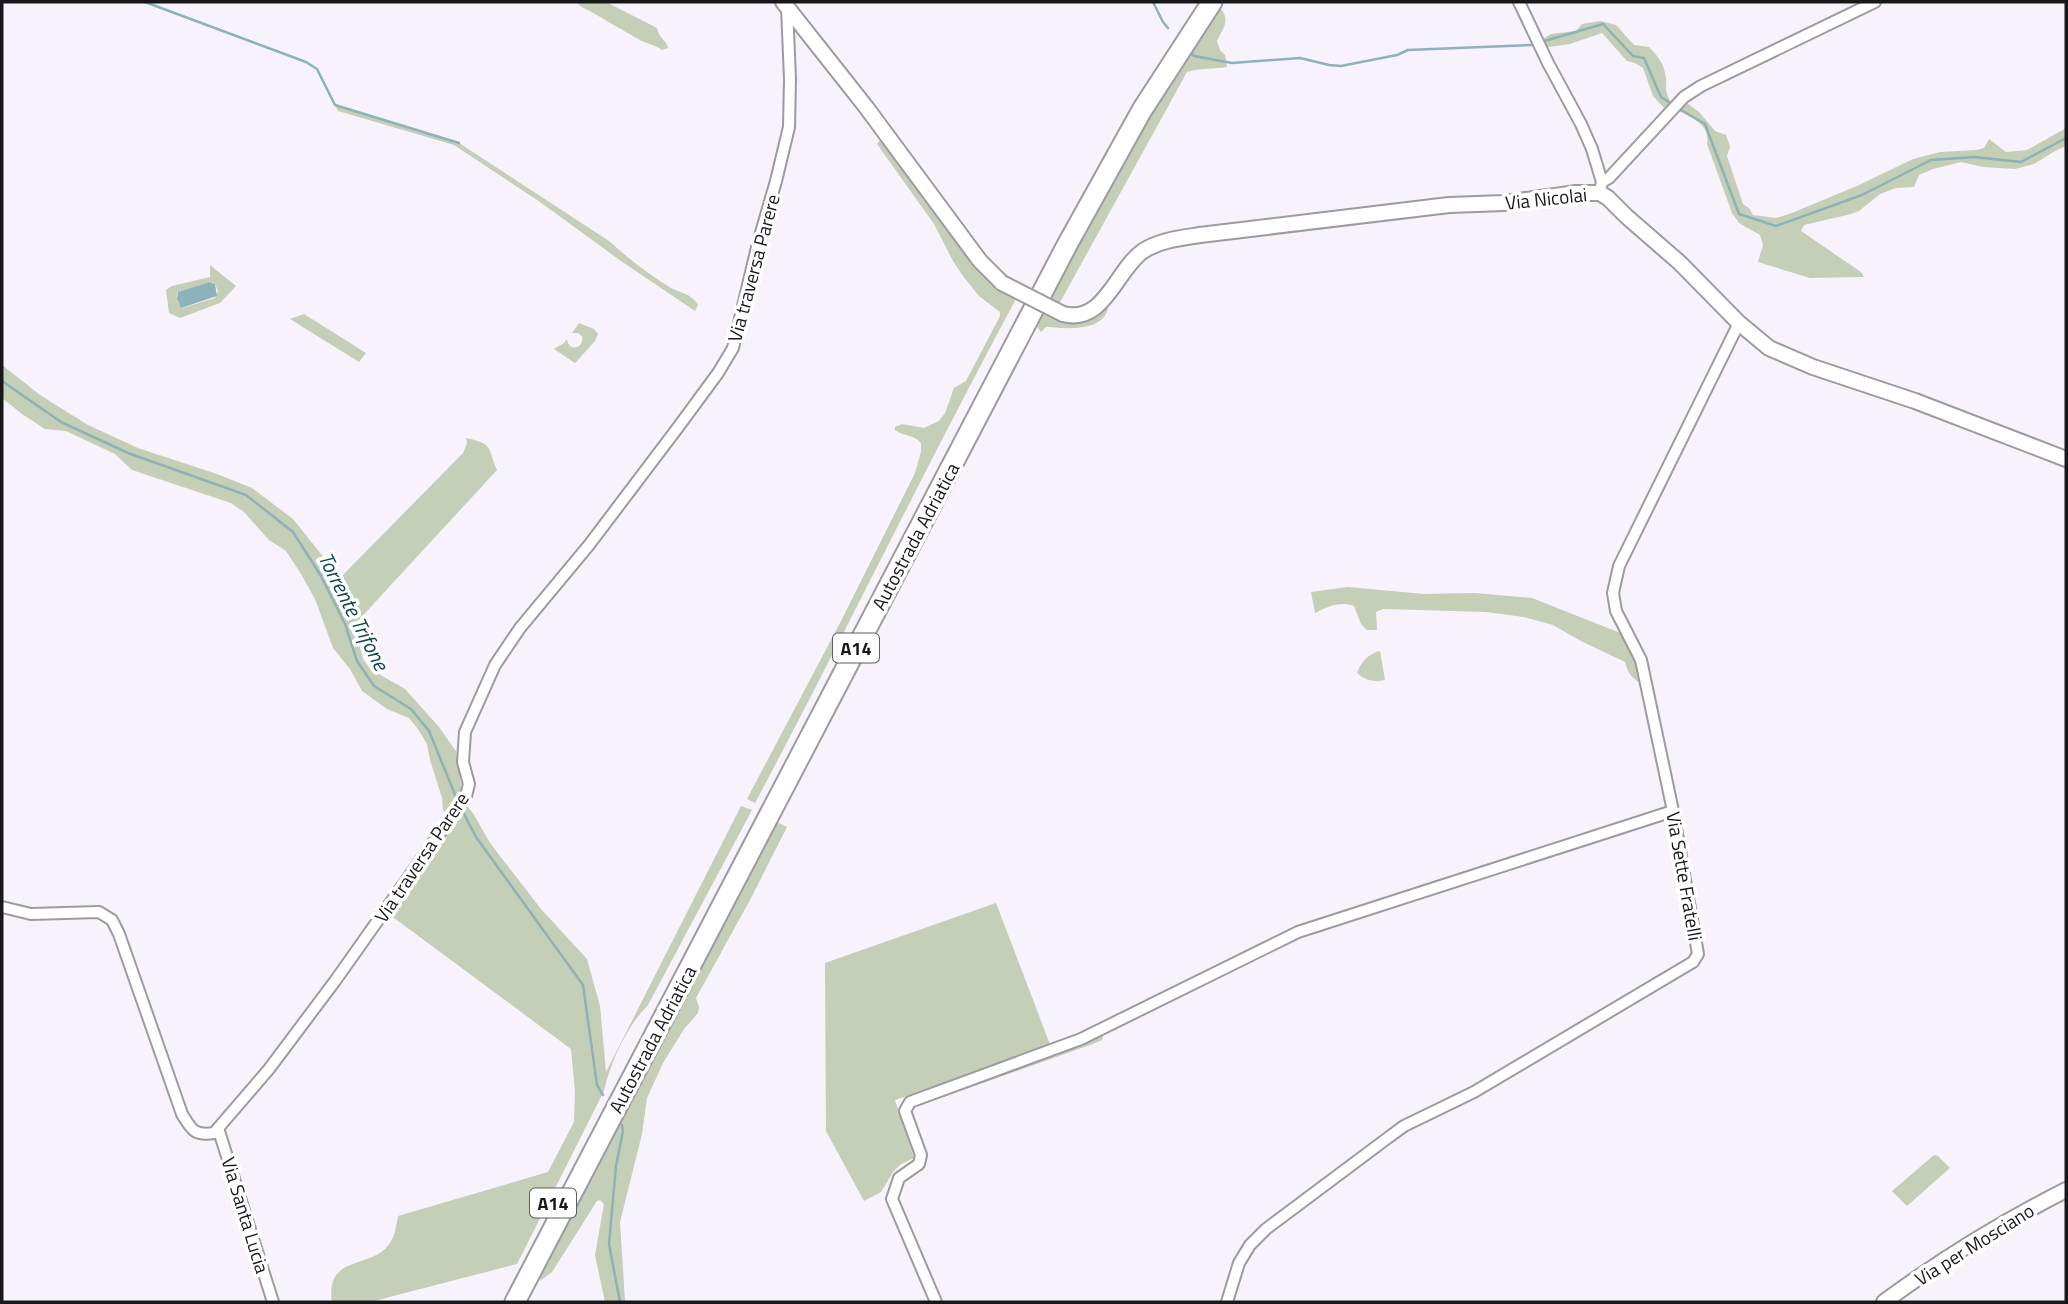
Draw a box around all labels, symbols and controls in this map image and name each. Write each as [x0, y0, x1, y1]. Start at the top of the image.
street label: Via Nicolai [1504, 179, 1588, 217]
street label: Via traversa Parere [719, 191, 787, 345]
street label: Autostrada Adriatica [864, 457, 966, 615]
water label: Torrente Trifone [310, 546, 398, 677]
road number: A14 [833, 634, 879, 662]
street label: Via traversa Parere [367, 786, 475, 928]
street label: Via Sette Fratelli [1659, 809, 1711, 943]
street label: Autostrada Adriatica [601, 960, 703, 1118]
street label: Via Santa Lucia [215, 1153, 278, 1277]
road number: A14 [530, 1188, 576, 1218]
street label: Via per Mosciano [1909, 1196, 2039, 1292]

